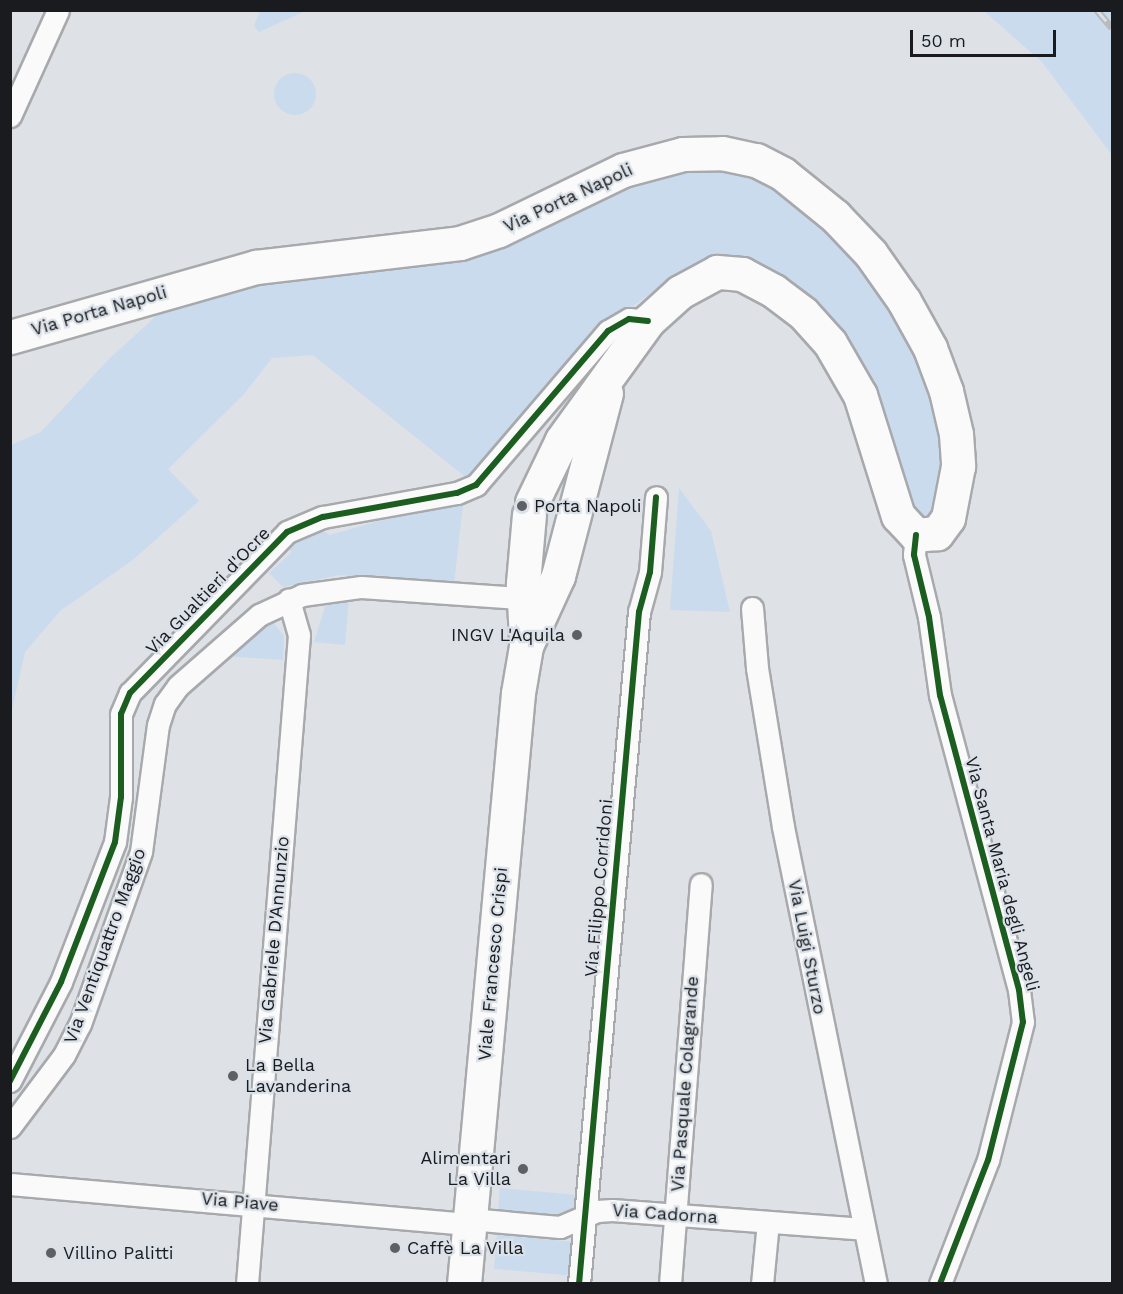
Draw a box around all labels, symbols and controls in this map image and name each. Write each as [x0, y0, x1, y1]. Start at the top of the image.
scale bar [913, 18, 1058, 56]
text: 50 m [921, 30, 966, 51]
street label: Via Porta Napoli [500, 158, 636, 238]
street label: Via Porta Napoli [28, 281, 170, 341]
place label: Porta Napoli [534, 495, 642, 517]
marker: Porta Napoli [515, 499, 529, 513]
street label: Via Gualtieri d'Ocre [141, 522, 275, 660]
place label: INGV L'Aquila [450, 624, 565, 646]
marker: INGV L'Aquila [570, 628, 584, 642]
street label: Via Santa Maria degli Angeli [960, 753, 1044, 995]
street label: Via Filippo Corridoni [580, 798, 618, 978]
street label: Via Gabriele D'Annunzio [254, 835, 294, 1045]
street label: Via Ventiquattro Maggio [59, 845, 151, 1047]
street label: Viale Francesco Crispi [474, 866, 512, 1062]
street label: Via Luigi Sturzo [783, 877, 831, 1017]
street label: Via Pasquale Colagrande [667, 975, 703, 1193]
place label: La Bella Lavanderina [245, 1055, 351, 1098]
marker: La Bella Lavanderina [226, 1069, 240, 1083]
place label: Alimentari La Villa [420, 1148, 511, 1190]
marker: Alimentari La Villa [516, 1162, 530, 1176]
street label: Via Piave [200, 1188, 280, 1216]
street label: Via Cadorna [611, 1200, 719, 1228]
place label: Caffè La Villa [407, 1237, 525, 1259]
marker: Caffè La Villa [388, 1241, 402, 1255]
place label: Villino Palitti [63, 1242, 174, 1264]
marker: Villino Palitti [44, 1246, 58, 1260]

